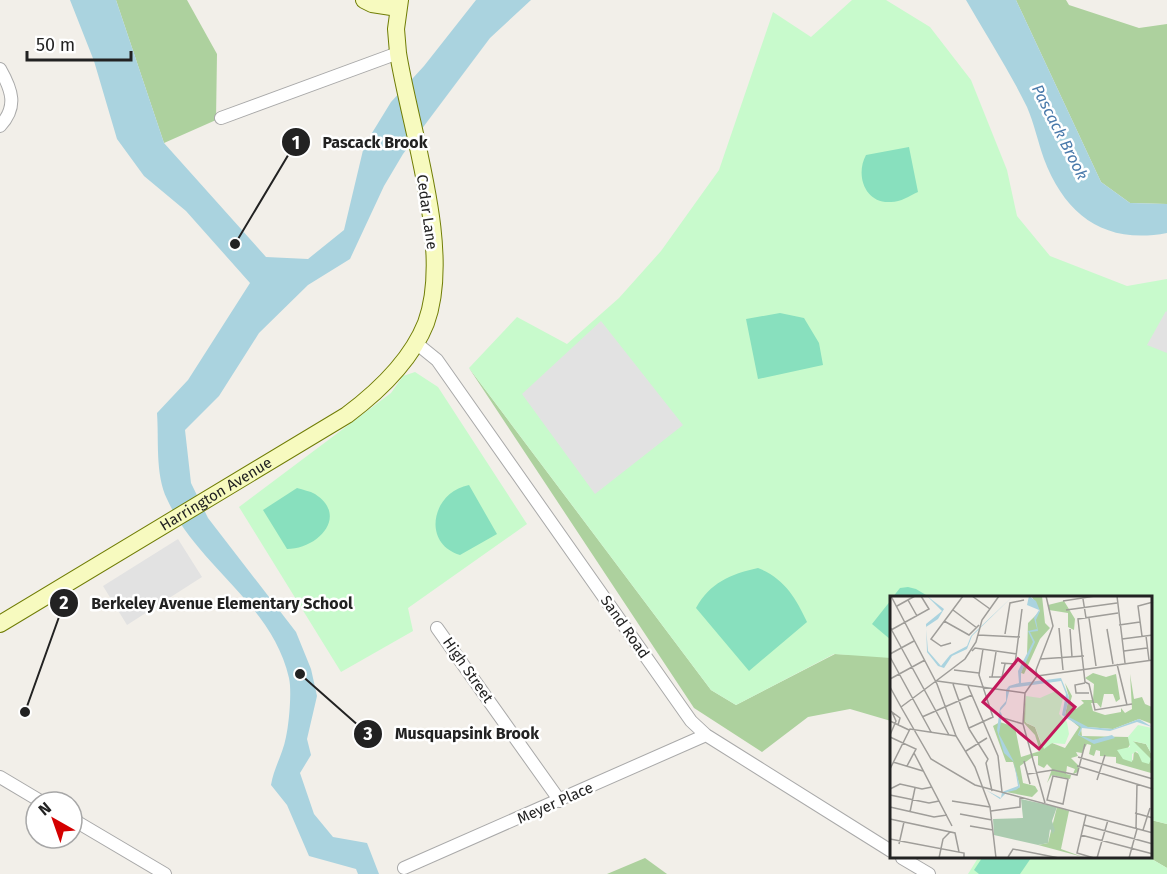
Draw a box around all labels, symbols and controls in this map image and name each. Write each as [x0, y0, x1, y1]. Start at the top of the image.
scale bar [27, 24, 130, 62]
text: 50 m [36, 34, 75, 56]
water label: Pascack Brook [1028, 81, 1092, 183]
callout: Pascack Brook [281, 125, 440, 159]
text: 1 [292, 132, 300, 154]
text: Pascack Brook [323, 133, 428, 152]
street label: Cedar Lane [413, 173, 441, 251]
street label: Harrington Avenue [157, 453, 275, 535]
callout: Berkeley Avenue Elementary School [49, 586, 365, 620]
text: 2 [59, 592, 69, 614]
street label: Sand Road [597, 592, 653, 662]
text: Berkeley Avenue Elementary School [91, 594, 353, 613]
inset map [890, 596, 1152, 859]
street label: High Street [439, 634, 497, 707]
callout: Musquapsink Brook [353, 717, 551, 751]
text: 3 [362, 723, 373, 745]
text: Musquapsink Brook [395, 724, 539, 743]
street label: Meyer Place [514, 778, 596, 828]
north arrow [24, 790, 84, 850]
text: N [35, 798, 55, 820]

